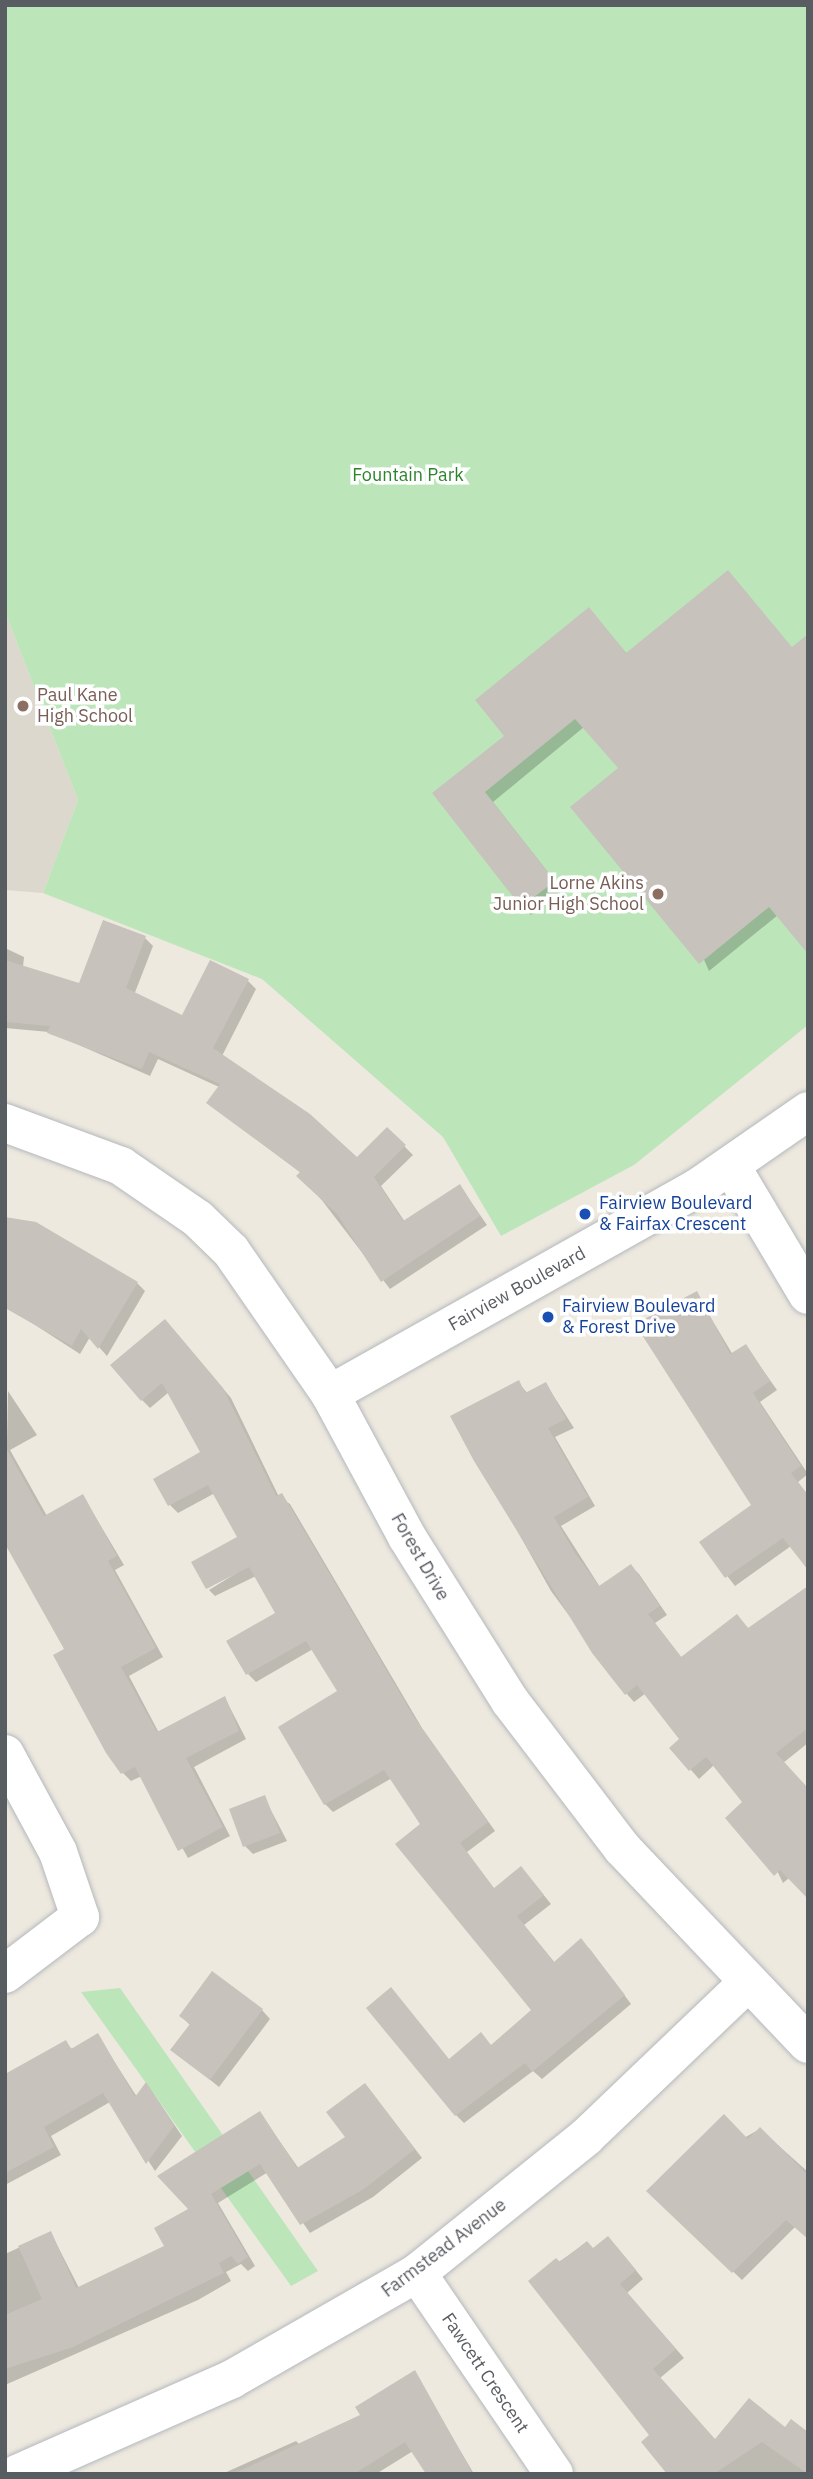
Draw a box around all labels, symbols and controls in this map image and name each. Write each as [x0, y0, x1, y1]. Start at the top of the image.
park label: Fountain Park [352, 464, 464, 486]
place label: Paul Kane High School [37, 685, 133, 728]
marker: Paul Kane High School [15, 698, 31, 714]
place label: Lorne Akins Junior High School [493, 873, 644, 916]
marker: Lorne Akins Junior High School [650, 886, 666, 902]
place label: Fairview Boulevard & Fairfax Crescent [599, 1193, 752, 1236]
marker: Fairview Boulevard & Fairfax Crescent [577, 1206, 593, 1222]
street label: Fairview Boulevard [445, 1242, 589, 1336]
place label: Fairview Boulevard & Forest Drive [562, 1296, 715, 1338]
marker: Fairview Boulevard & Forest Drive [540, 1309, 556, 1325]
street label: Forest Drive [386, 1510, 454, 1604]
street label: Farmstead Avenue [377, 2194, 511, 2302]
street label: Fawcett Crescent [437, 2309, 533, 2437]

